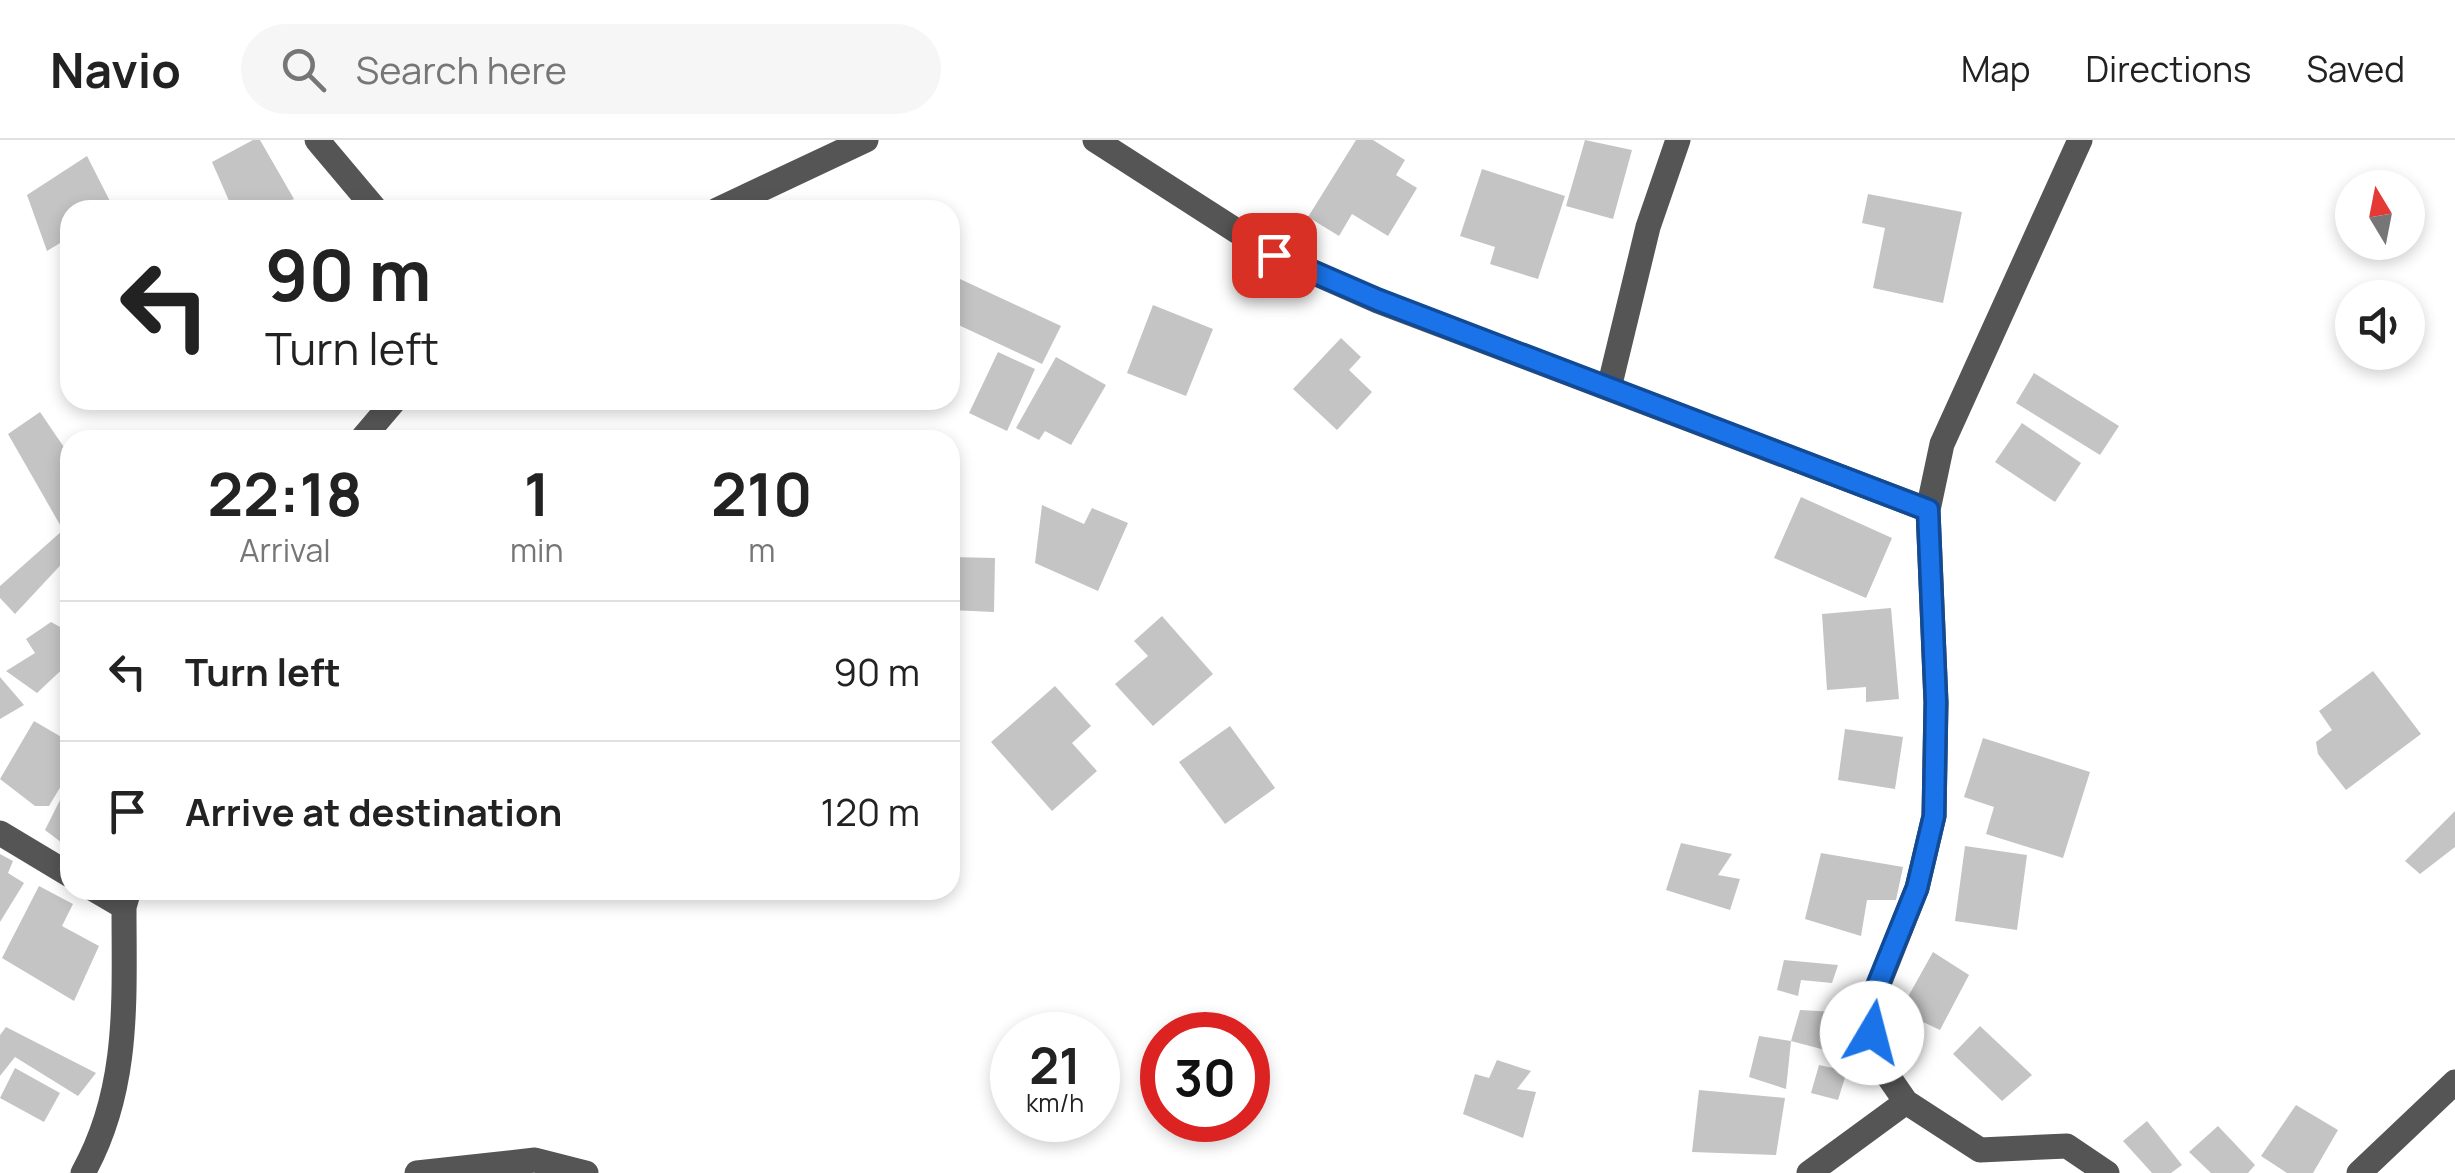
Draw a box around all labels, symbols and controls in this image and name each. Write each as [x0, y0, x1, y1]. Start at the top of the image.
search box [241, 24, 941, 114]
text: Navio [50, 37, 181, 102]
icon: search [276, 42, 331, 97]
text: Search here [356, 43, 567, 95]
text: Map [1961, 45, 2031, 93]
text: Directions [2086, 45, 2251, 93]
text: Saved [2306, 45, 2405, 93]
north arrow [2335, 170, 2425, 260]
map controls [2335, 170, 2425, 370]
pin [1232, 213, 1317, 298]
text: 90 m [265, 226, 432, 322]
icon: arrive [1247, 228, 1302, 283]
icon: left [100, 240, 230, 370]
button: sound [2335, 280, 2425, 370]
text: Turn left [265, 317, 439, 379]
text: 22:18 [207, 452, 363, 534]
text: 1 [524, 452, 550, 534]
text: 210 [711, 452, 813, 534]
text: Arrival [239, 528, 331, 572]
text: min [510, 528, 564, 572]
text: m [748, 528, 775, 572]
icon: left [100, 644, 155, 699]
text: Turn left [185, 645, 341, 697]
text: 90 m [833, 645, 920, 697]
icon: arrive [100, 784, 155, 839]
text: Arrive at destination [185, 785, 562, 837]
text: 120 m [821, 785, 920, 837]
position arrow [1820, 981, 1924, 1085]
speed limit sign: 30 [1140, 1012, 1270, 1142]
text: 21 [1029, 1031, 1081, 1099]
text: km/h [1026, 1085, 1084, 1120]

